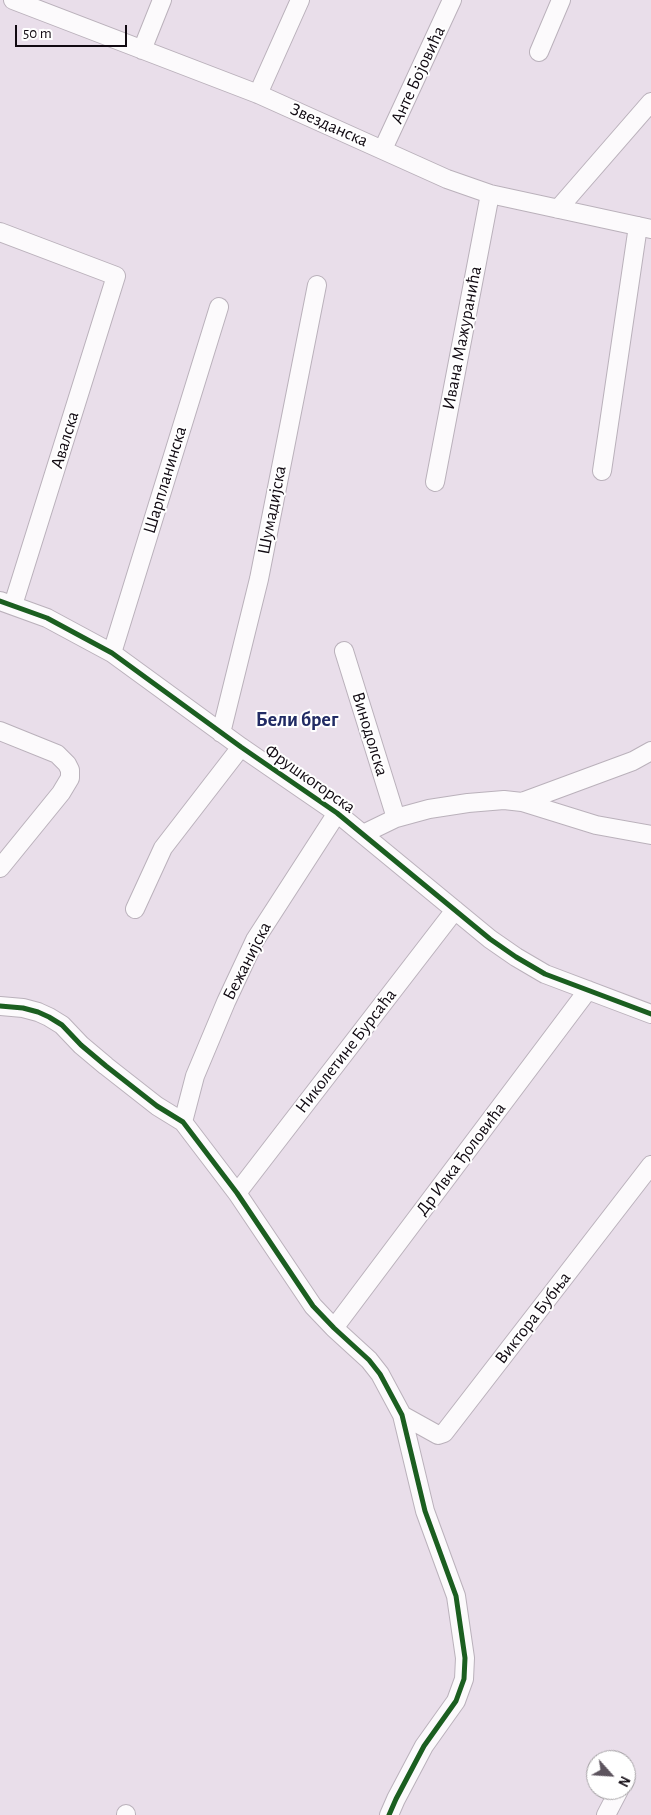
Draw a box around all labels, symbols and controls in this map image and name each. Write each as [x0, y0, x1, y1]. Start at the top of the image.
scale bar [18, 15, 130, 47]
street label: Анте Бојовића [386, 23, 450, 127]
text: 50 m [23, 26, 52, 41]
street label: Звезданска [287, 98, 371, 152]
street label: Ивана Мажуранића [438, 264, 486, 412]
street label: Авалска [46, 409, 84, 471]
street label: Шарпланинска [138, 424, 192, 536]
street label: Шумадијска [253, 464, 291, 556]
street label: Винодолска [347, 689, 393, 779]
district label: Бели брег [256, 708, 338, 732]
street label: Фрушкогорска [260, 740, 360, 818]
street label: Бежанијска [218, 918, 276, 1004]
street label: Николетине Бурсаћа [291, 985, 401, 1117]
street label: Др Ивка Ђоловића [411, 1098, 511, 1220]
street label: Виктора Бубња [490, 1268, 576, 1368]
north arrow [586, 1750, 636, 1800]
text: N [615, 1774, 632, 1789]

